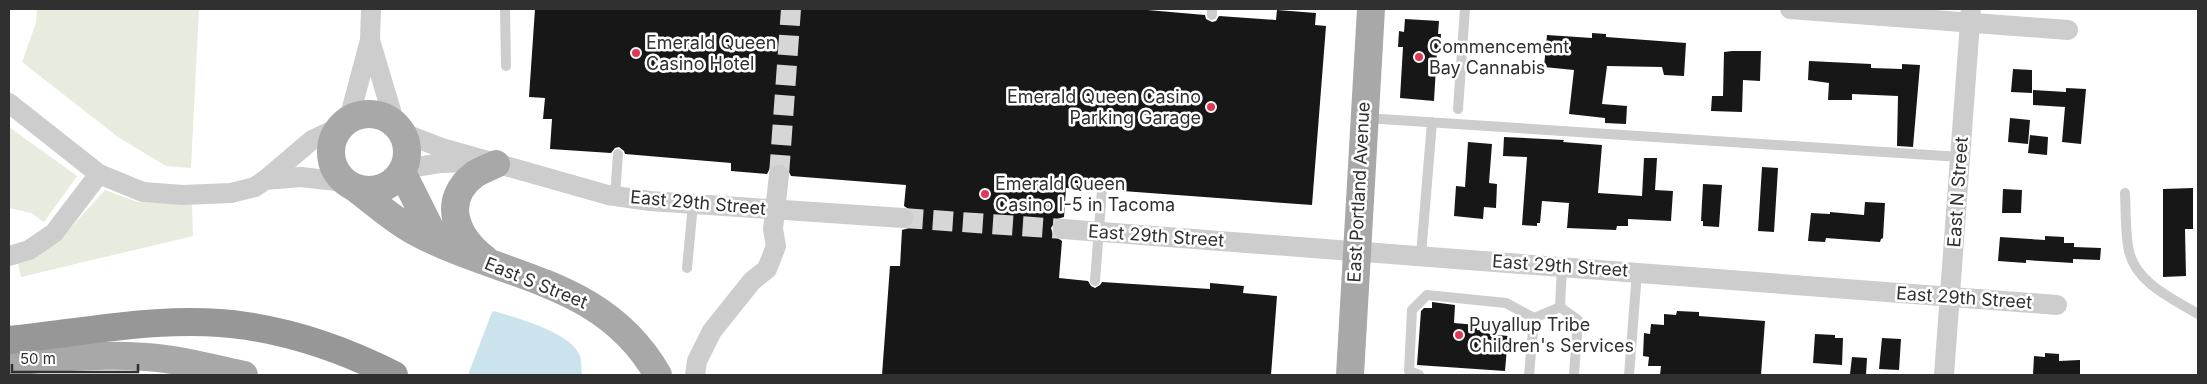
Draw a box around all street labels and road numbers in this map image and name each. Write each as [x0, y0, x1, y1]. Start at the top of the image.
street label: East Portland Avenue [1343, 101, 1374, 283]
street label: East N Street [1943, 136, 1972, 248]
street label: East 29th Street [629, 186, 767, 219]
street label: East 29th Street [1087, 220, 1225, 251]
street label: East 29th Street [1491, 250, 1629, 281]
street label: East S Street [482, 252, 591, 313]
street label: East 29th Street [1895, 282, 2033, 313]

